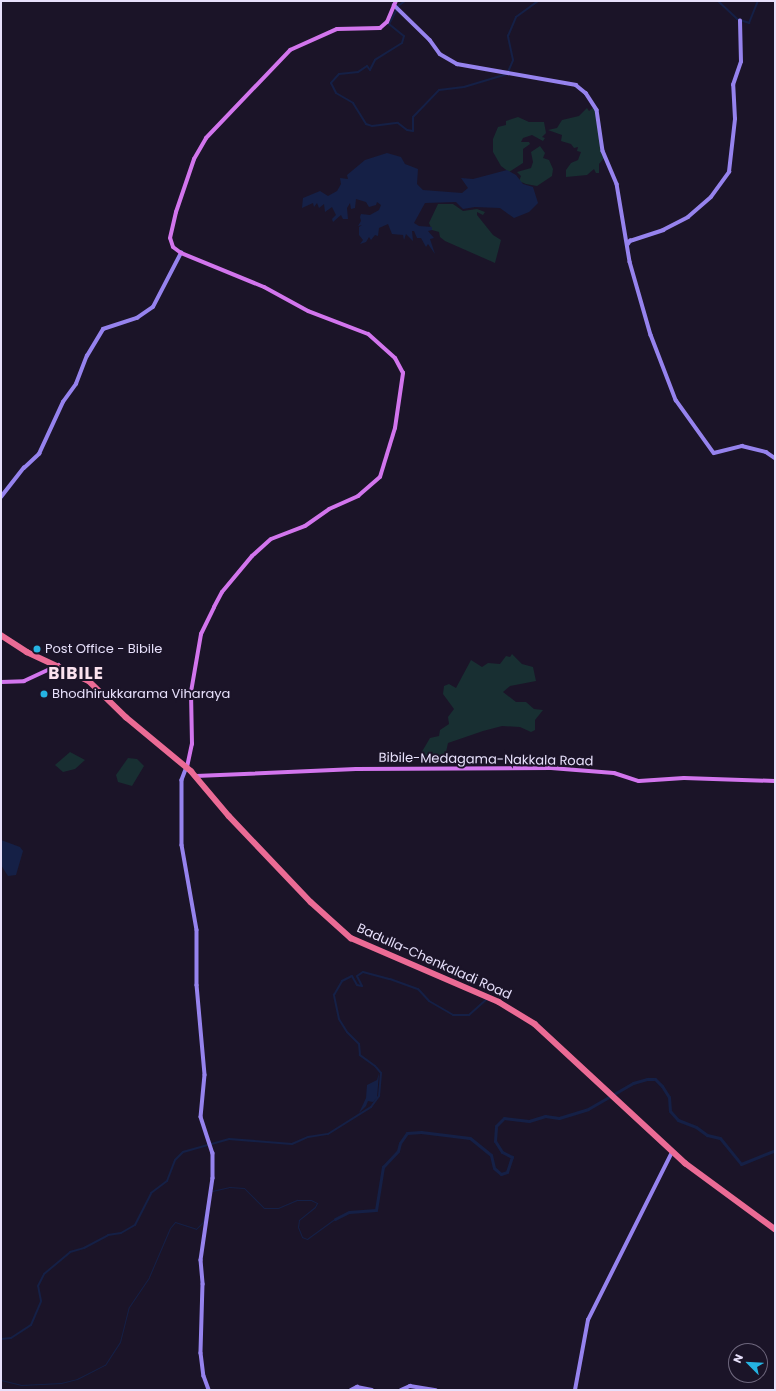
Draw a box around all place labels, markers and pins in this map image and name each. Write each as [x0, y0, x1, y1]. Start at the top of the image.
place label: Post Office - Bibile [45, 641, 162, 657]
marker: Post Office - Bibile [32, 644, 42, 654]
place label: Bhodhirukkarama Viharaya [52, 686, 230, 702]
marker: Bhodhirukkarama Viharaya [39, 689, 49, 699]

